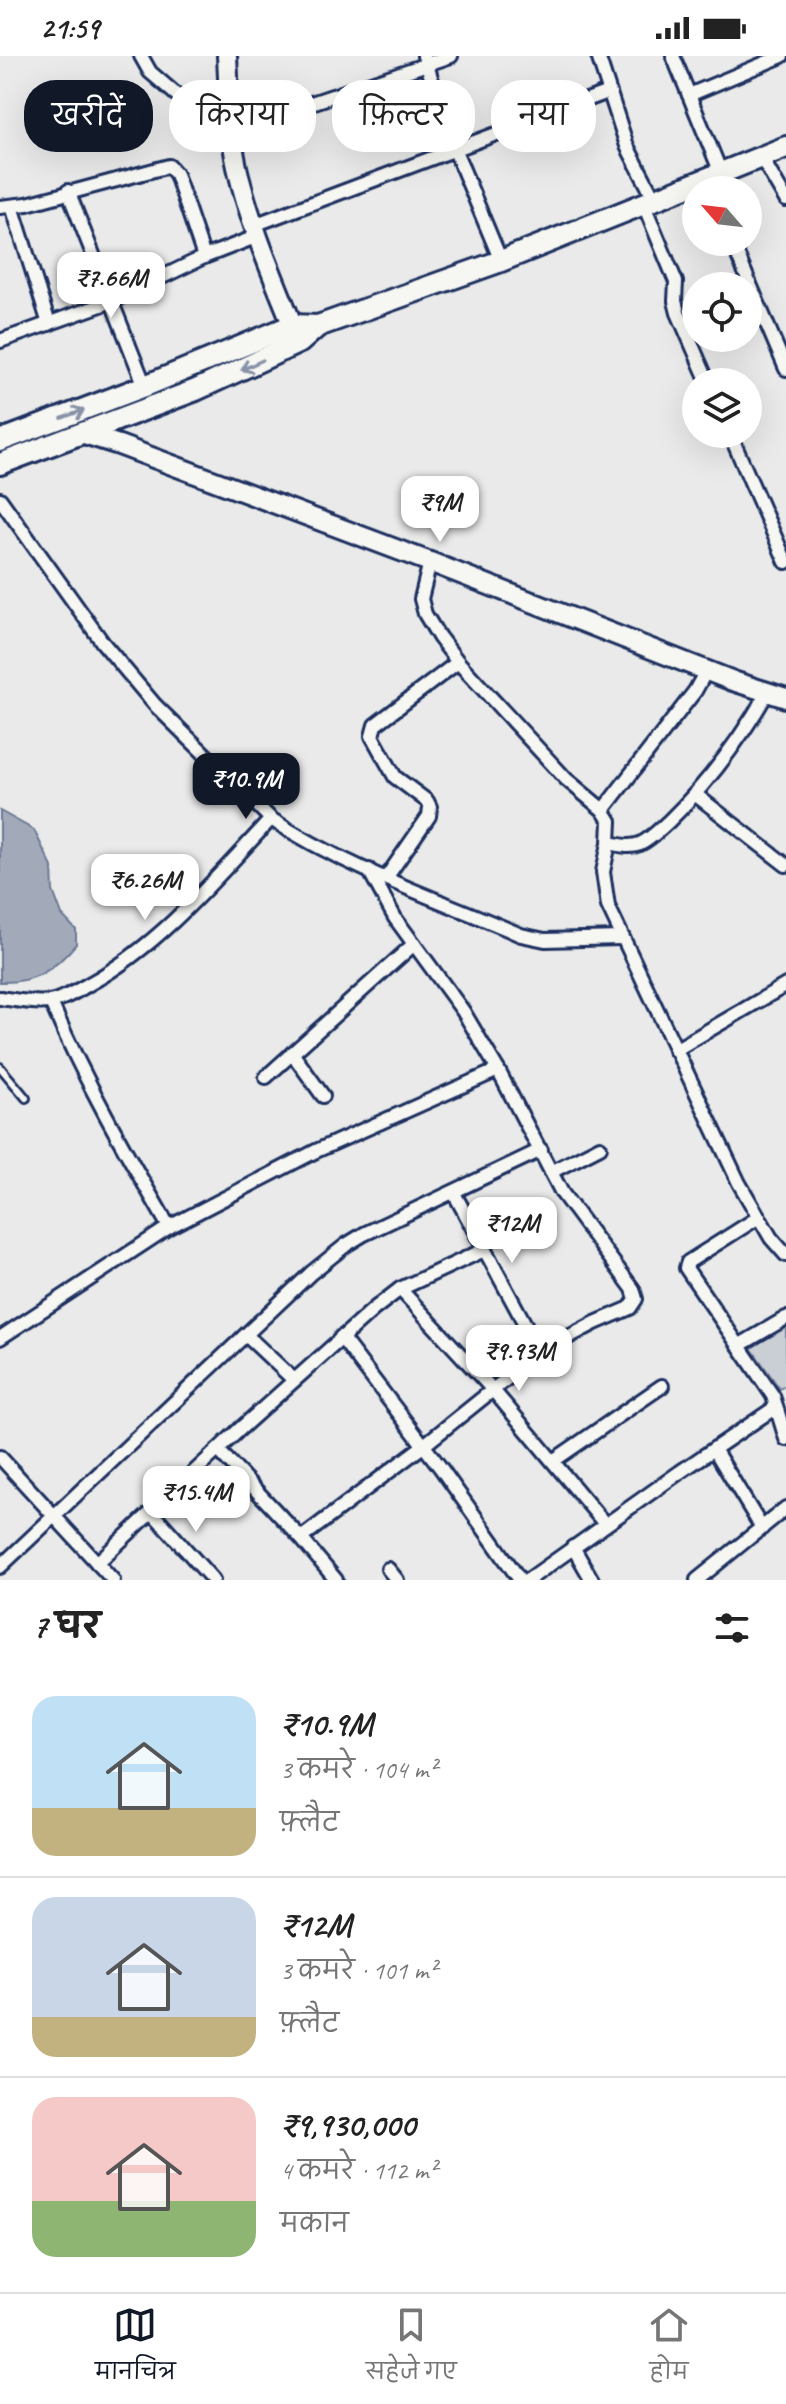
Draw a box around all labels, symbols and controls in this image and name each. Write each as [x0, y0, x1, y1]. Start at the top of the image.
text: 21:59 [40, 9, 99, 47]
chip: खरीदें [24, 80, 153, 152]
chip: किराया [169, 80, 316, 152]
chip: फ़िल्टर [332, 80, 475, 152]
chip: नया [491, 80, 596, 152]
north arrow [682, 176, 762, 256]
map controls [682, 176, 762, 448]
pin: ₹7.66M [46, 252, 176, 320]
text: ₹7.66M [75, 261, 147, 294]
button: locate [682, 272, 762, 352]
one-way arrow [240, 358, 264, 373]
button: layers [682, 368, 762, 448]
one-way arrow [60, 406, 85, 420]
pin: ₹9M [401, 476, 479, 544]
text: ₹9M [419, 485, 461, 518]
pin: ₹10.9M [181, 753, 311, 821]
text: ₹10.9M [211, 762, 281, 795]
pin: ₹6.26M [80, 854, 210, 922]
text: ₹6.26M [109, 863, 181, 896]
pin: ₹12M [465, 1197, 559, 1265]
text: ₹12M [485, 1206, 539, 1239]
pin: ₹9.93M [454, 1325, 584, 1393]
text: ₹9.93M [484, 1334, 554, 1367]
pin: ₹15.4M [131, 1466, 261, 1534]
text: ₹15.4M [161, 1475, 231, 1508]
text: 7 घर [32, 1604, 101, 1647]
icon: filters [710, 1606, 754, 1650]
text: ₹10.9M [280, 1702, 372, 1745]
icon: home [96, 1728, 192, 1824]
text: 3 कमरे · 104 m² [280, 1753, 436, 1786]
text: फ़्लैट [280, 1806, 339, 1839]
text: ₹12M [280, 1903, 351, 1946]
icon: home [96, 1929, 192, 2025]
text: 3 कमरे · 101 m² [280, 1954, 436, 1987]
text: फ़्लैट [280, 2007, 339, 2040]
text: ₹9,930,000 [280, 2103, 415, 2146]
icon: home [96, 2129, 192, 2225]
text: 4 कमरे · 112 m² [280, 2154, 436, 2187]
text: मकान [280, 2207, 349, 2240]
tab: मानचित्र [95, 2303, 176, 2396]
tab: सहेजे गए [366, 2303, 457, 2396]
tab: होम [647, 2303, 691, 2396]

